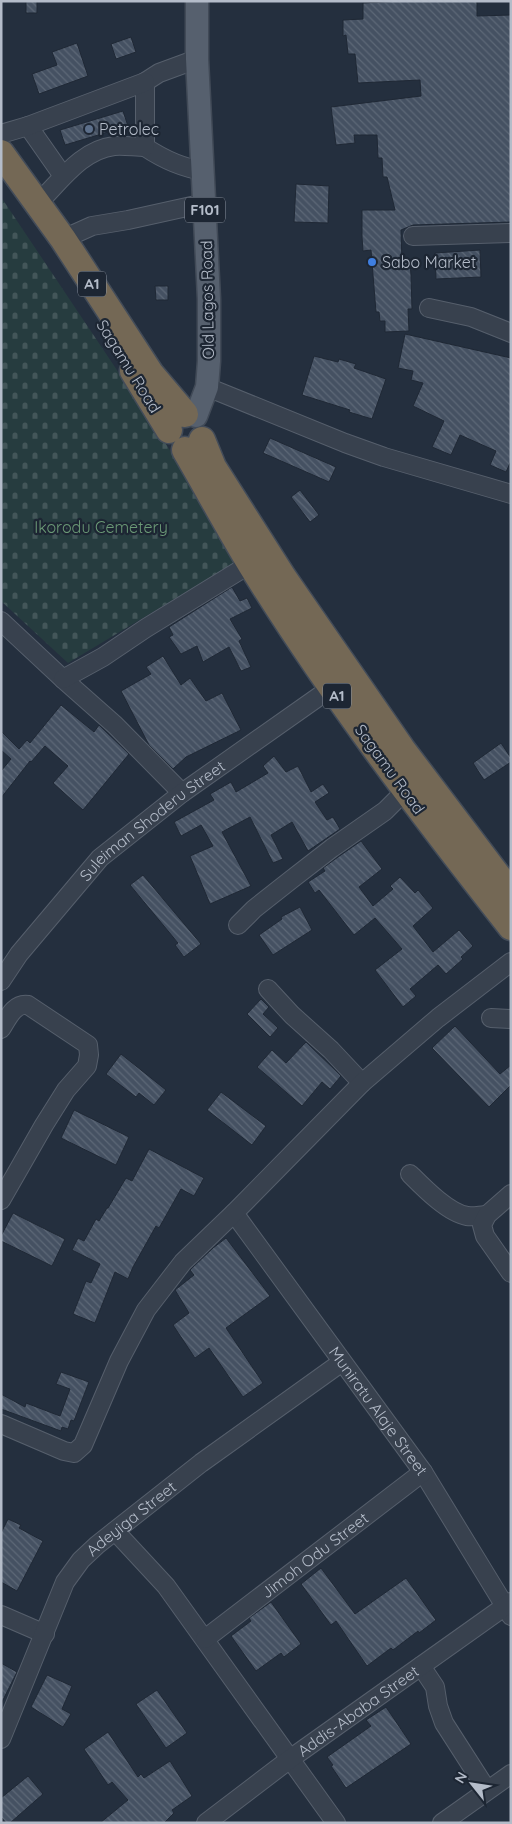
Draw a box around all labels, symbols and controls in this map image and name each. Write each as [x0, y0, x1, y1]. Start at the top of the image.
place label: Petrolec [99, 119, 159, 139]
marker: Petrolec [83, 123, 95, 135]
road number: F101 [185, 198, 225, 222]
street label: Old Lagos Road [196, 240, 218, 360]
place label: Sabo Market [382, 252, 476, 272]
marker: Sabo Market [366, 256, 378, 268]
road number: A1 [78, 272, 106, 296]
street label: Sagamu Road [92, 316, 166, 416]
park label: Ikorodu Cemetery [34, 517, 168, 537]
road number: A1 [323, 684, 351, 708]
street label: Sagamu Road [351, 720, 429, 818]
street label: Suleiman Shoderu Street [75, 756, 229, 885]
street label: Muniratu Alaje Street [325, 1342, 432, 1479]
street label: Adeyiga Street [82, 1476, 180, 1560]
street label: Jimoh Odu Street [257, 1508, 372, 1603]
street label: Addis-Ababa Street [293, 1661, 423, 1761]
north arrow [447, 1759, 497, 1809]
text: N [450, 1769, 471, 1786]

